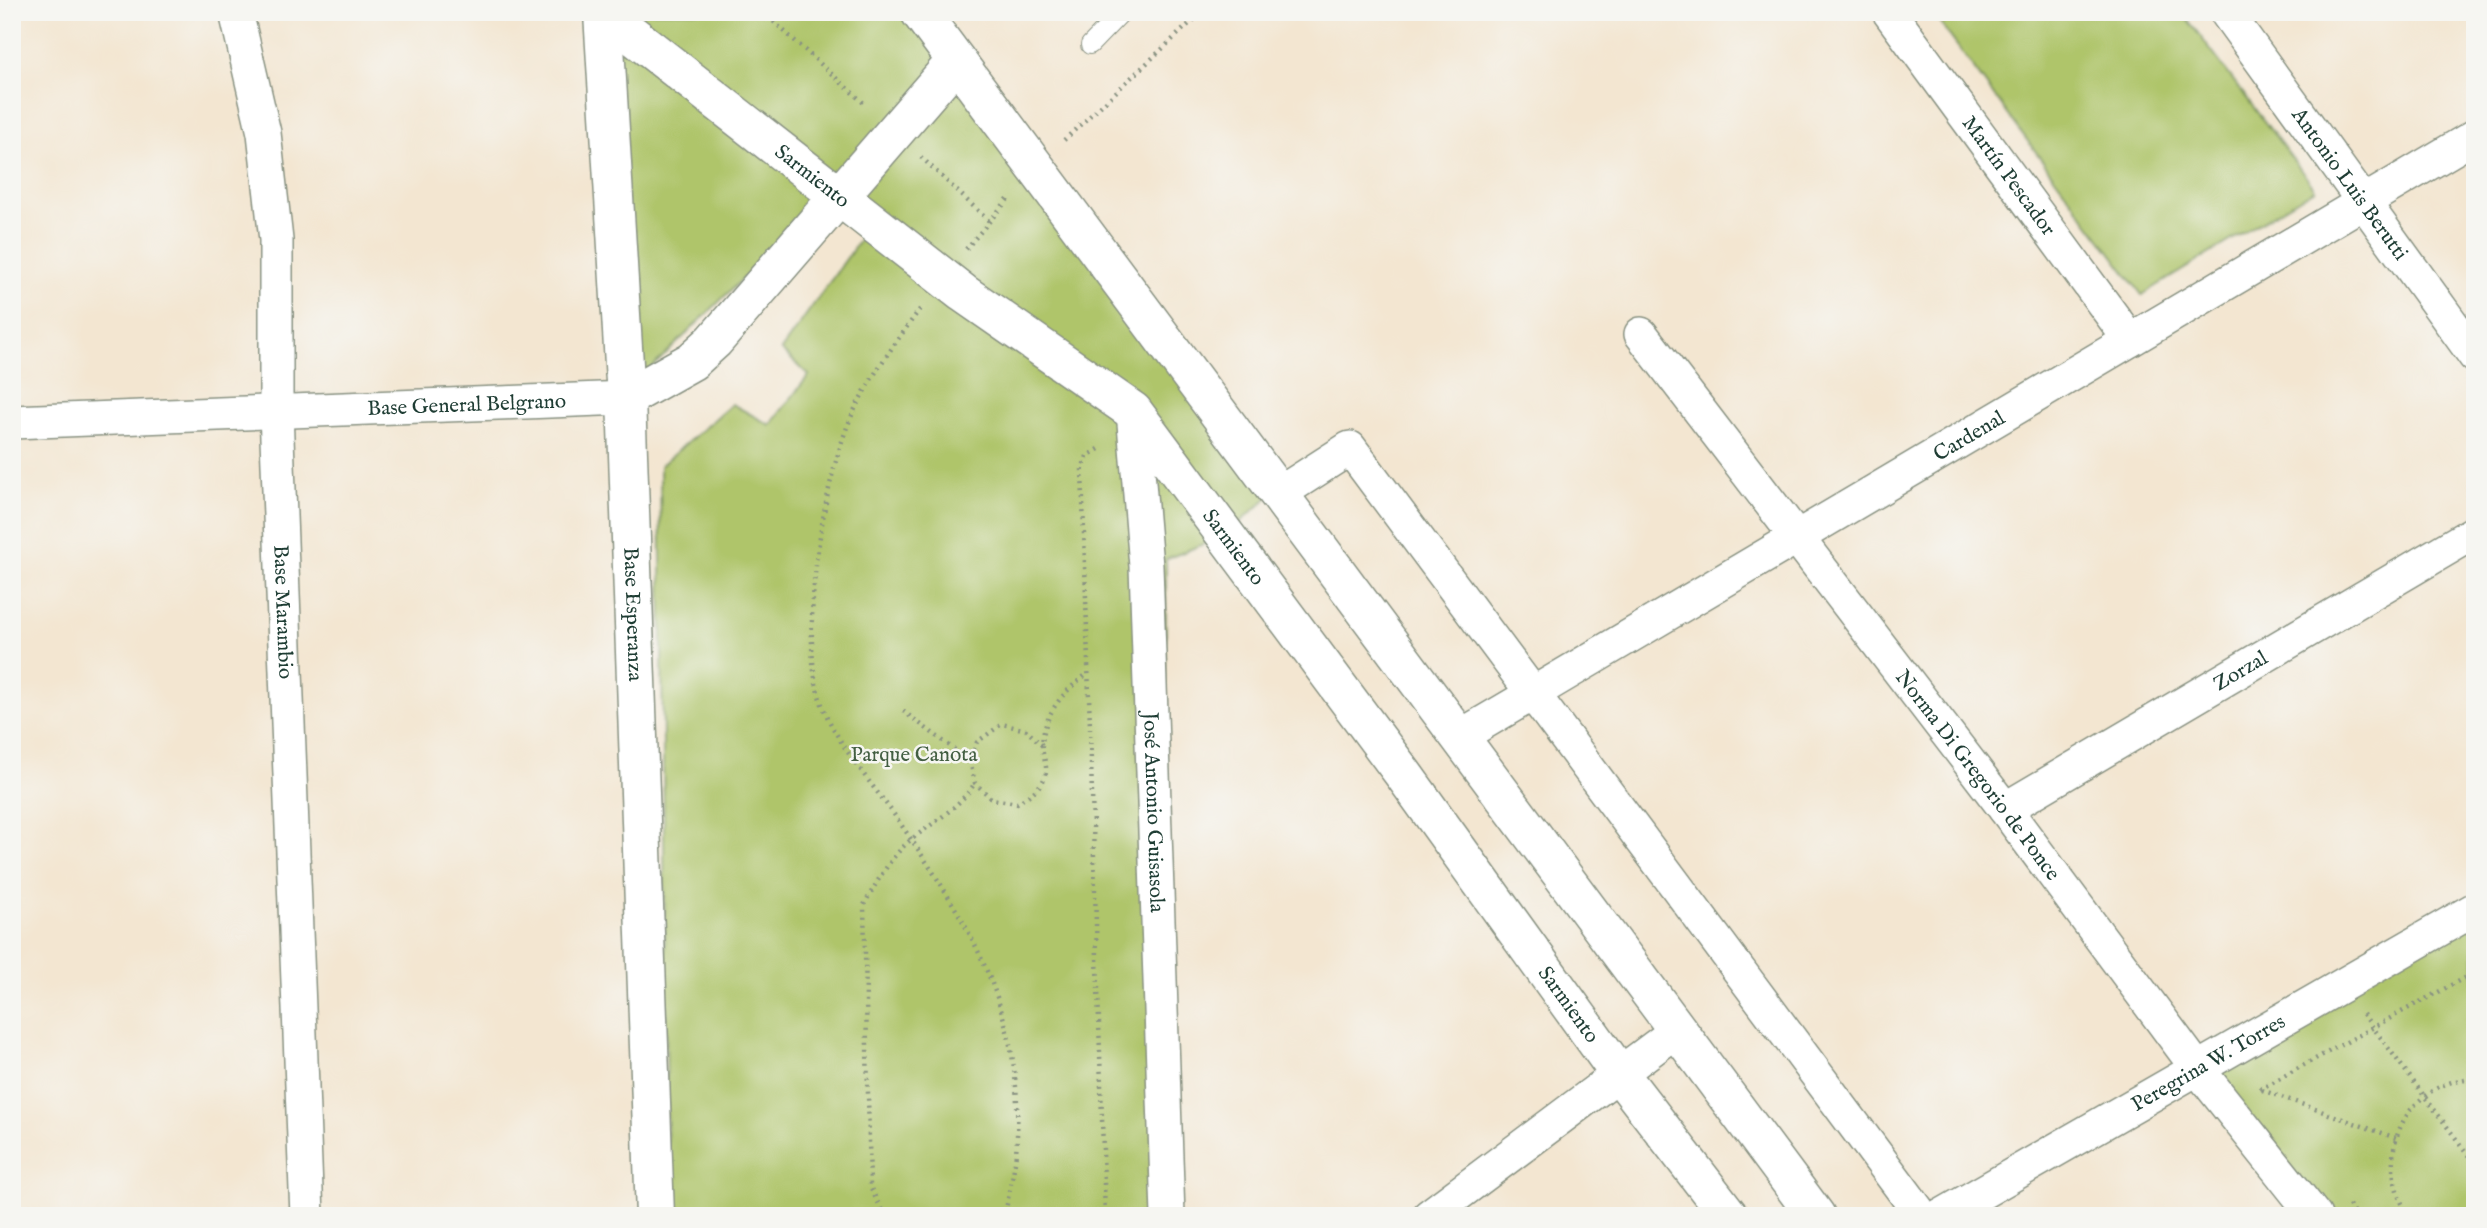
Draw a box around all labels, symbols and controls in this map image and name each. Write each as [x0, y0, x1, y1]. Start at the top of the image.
street label: Antonio Luis Berutti [2284, 102, 2413, 266]
street label: Martín Pescador [1955, 111, 2061, 242]
street label: Sarmiento [769, 139, 855, 215]
street label: Base General Belgrano [367, 388, 567, 423]
street label: Cardenal [1929, 405, 2010, 468]
street label: Sarmiento [1196, 504, 1270, 591]
street label: Base Marambio [266, 544, 298, 680]
street label: Base Esperanza [616, 547, 648, 683]
street label: Zorzal [2209, 645, 2273, 698]
street label: Norma Di Gregorio de Ponce [1888, 665, 2066, 887]
street label: José Antonio Guisasola [1136, 710, 1170, 914]
park label: Parque Canota [850, 742, 979, 769]
street label: Sarmiento [1531, 961, 1605, 1049]
street label: Peregrina W. Torres [2127, 1009, 2291, 1119]

